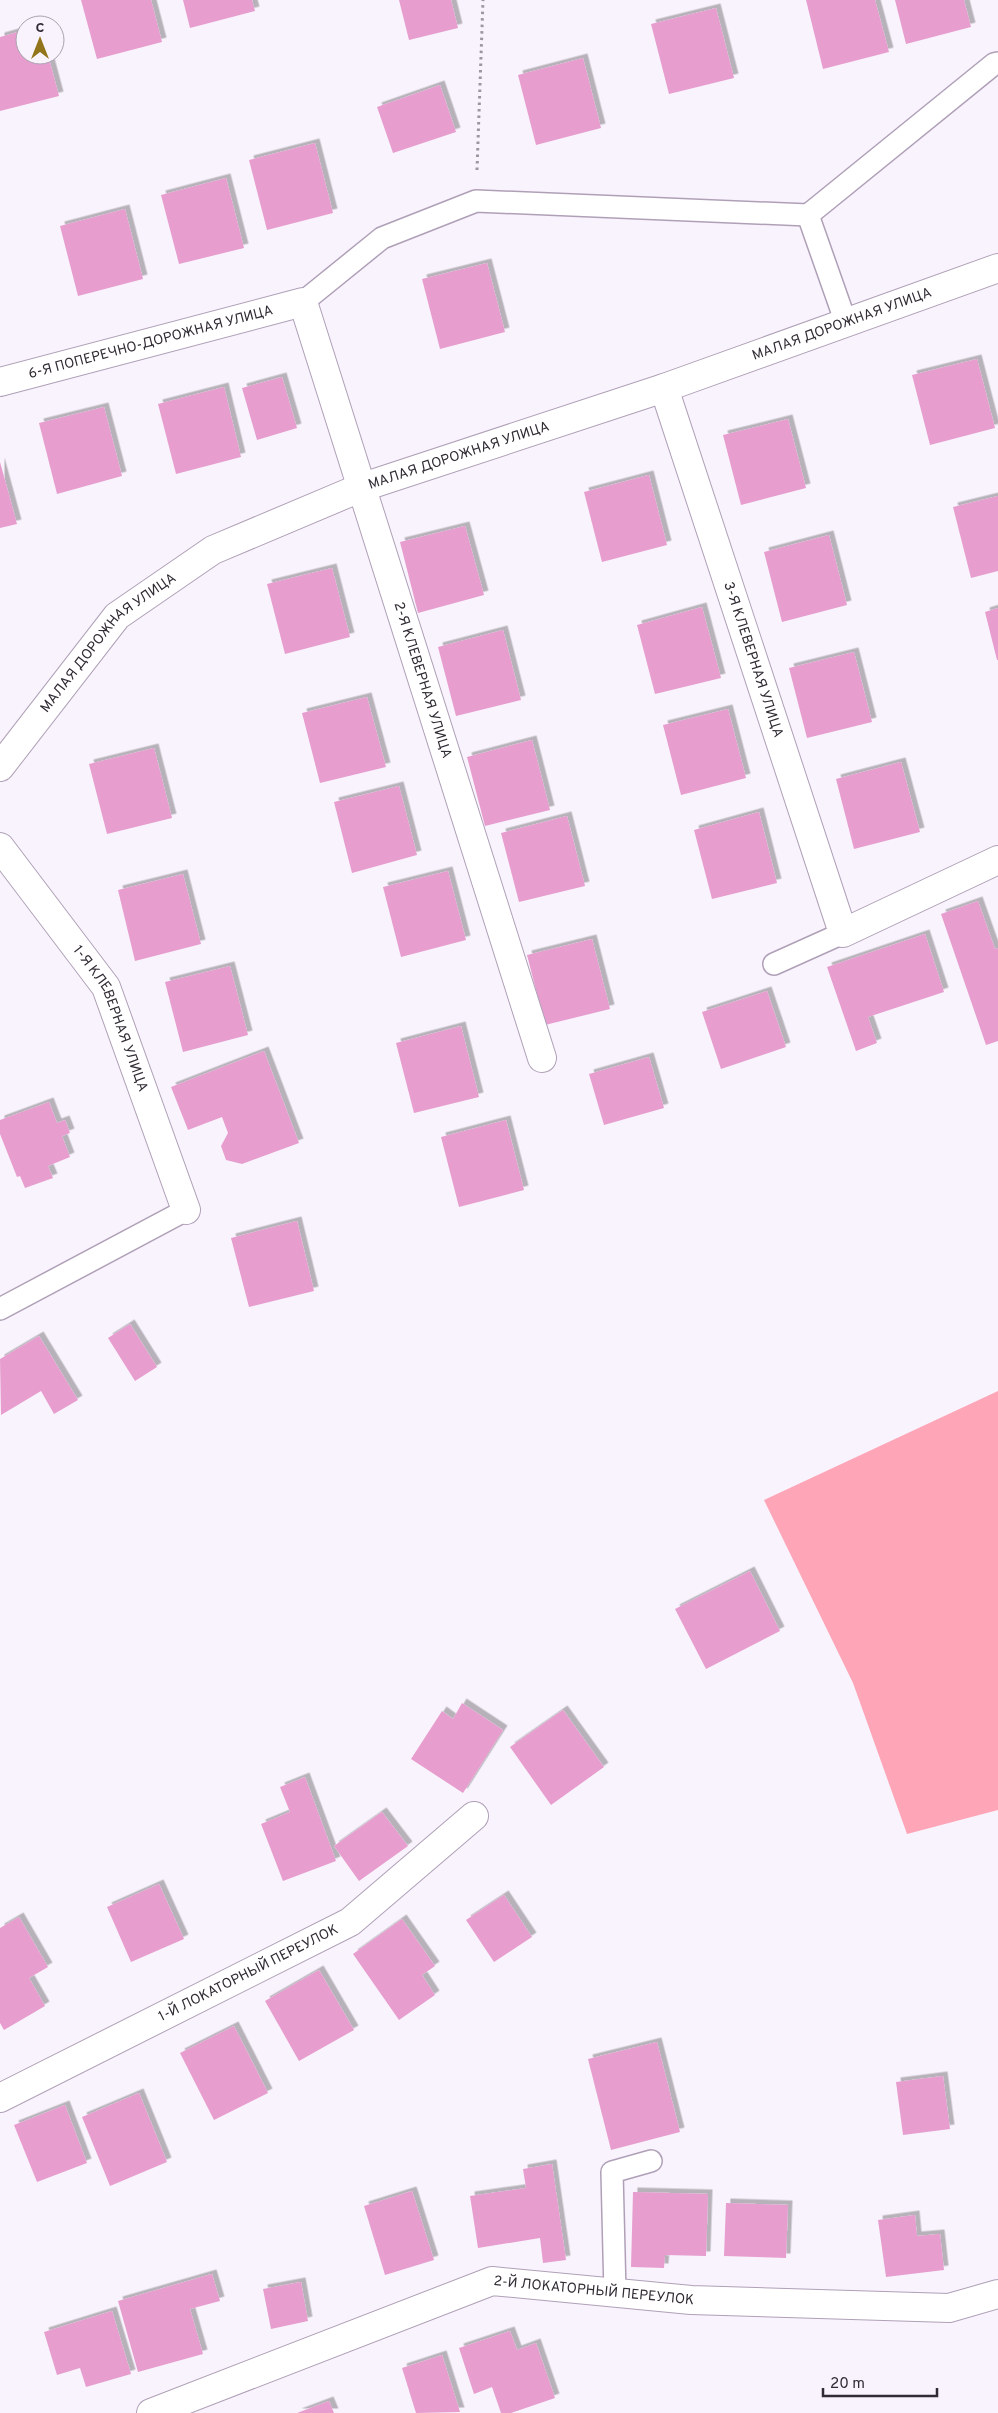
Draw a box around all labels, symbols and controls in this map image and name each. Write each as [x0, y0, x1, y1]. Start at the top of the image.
north arrow [15, 15, 65, 65]
text: С [36, 20, 45, 37]
street label: МАЛАЯ ДОРОЖНАЯ УЛИЦА [750, 284, 934, 364]
street label: 6-Я ПОПЕРЕЧНО-ДОРОЖНАЯ УЛИЦА [27, 302, 275, 383]
street label: МАЛАЯ ДОРОЖНАЯ УЛИЦА [366, 418, 551, 493]
street label: МАЛАЯ ДОРОЖНАЯ УЛИЦА [37, 569, 179, 716]
street label: 3-Я КЛЕВЕРНАЯ УЛИЦА [720, 580, 787, 740]
street label: 2-Я КЛЕВЕРНАЯ УЛИЦА [390, 600, 455, 761]
street label: 1-Я КЛЕВЕРНАЯ УЛИЦА [69, 942, 151, 1094]
street label: 1-Й ЛОКАТОРНЫЙ ПЕРЕУЛОК [156, 1921, 341, 2025]
street label: 2-Й ЛОКАТОРНЫЙ ПЕРЕУЛОК [493, 2273, 695, 2309]
scale bar [823, 2366, 937, 2398]
text: 20 m [830, 2375, 865, 2394]

